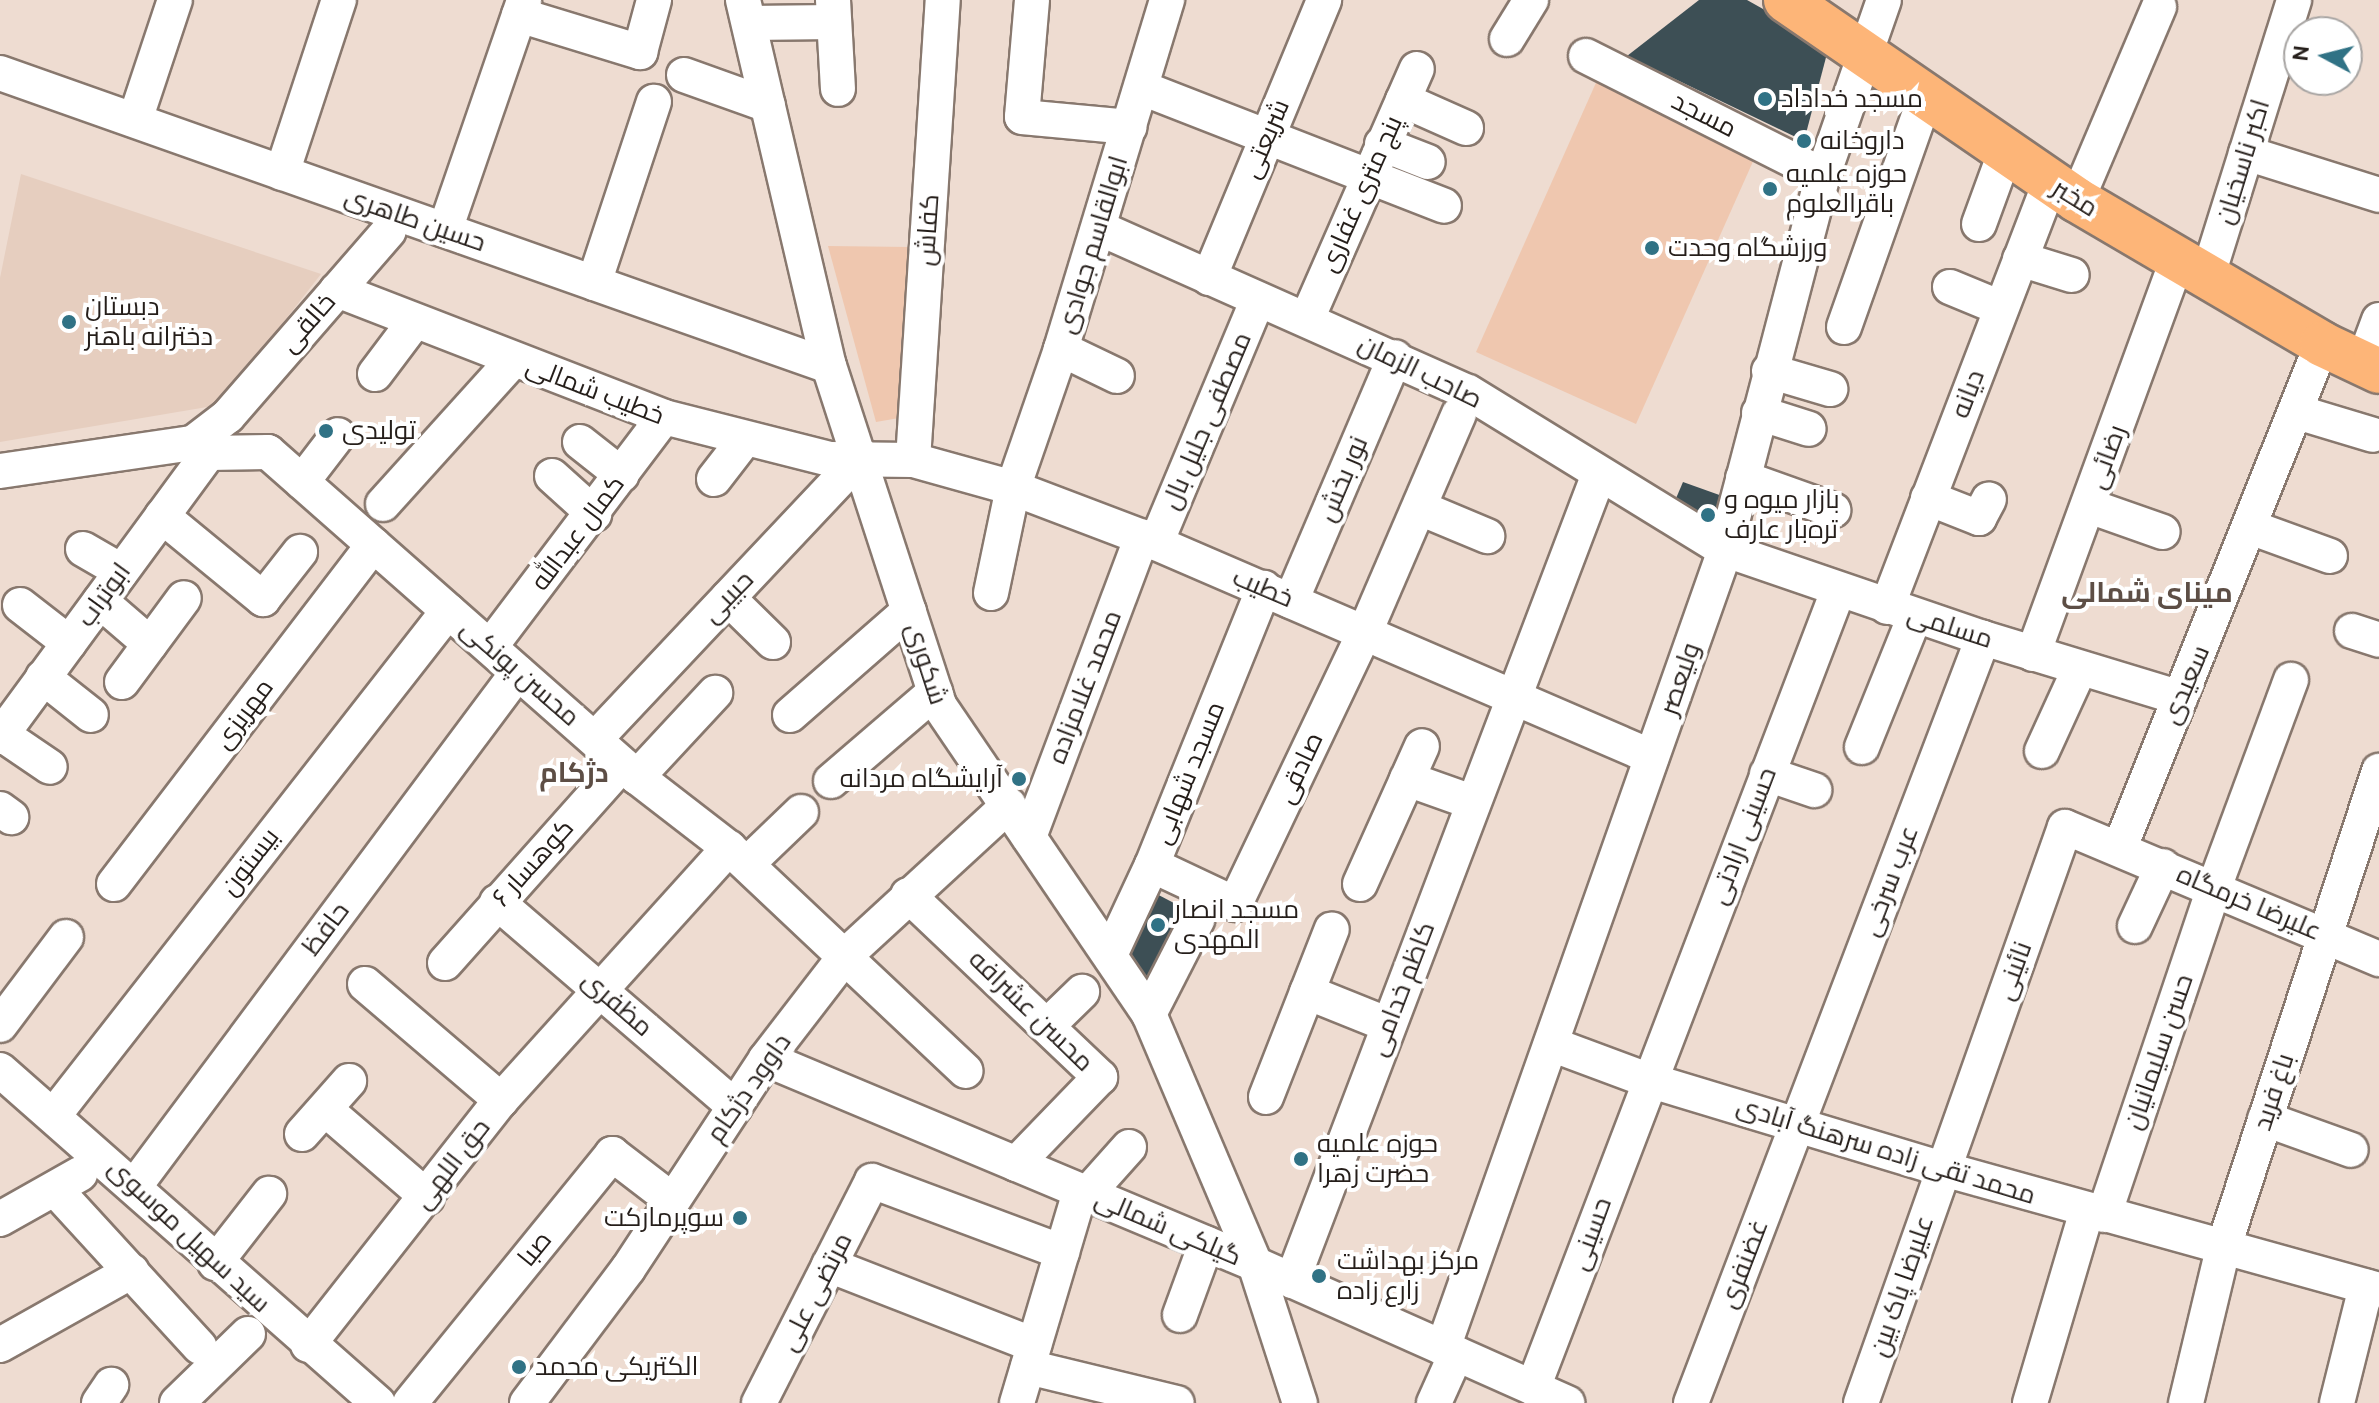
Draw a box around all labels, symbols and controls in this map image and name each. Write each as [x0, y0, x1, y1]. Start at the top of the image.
north arrow [2283, 16, 2363, 96]
text: N [2286, 44, 2315, 63]
place label: مسجد خداداد [1781, 83, 1923, 115]
street label: مسجد [1666, 86, 1742, 144]
marker: مسجد خداداد [1756, 90, 1774, 108]
street label: شریعتی [1235, 95, 1297, 183]
street label: اکبر ناسخیان [2209, 96, 2277, 228]
street label: پنج متری غفاری [1313, 111, 1409, 277]
place label: داروخانه [1820, 125, 1905, 157]
marker: داروخانه [1795, 132, 1813, 150]
street label: ابوالقاسم جوادی [1051, 152, 1135, 338]
place label: حوزه علمیه باقرالعلوم [1786, 158, 1907, 220]
street label: مخبر [2046, 172, 2104, 224]
marker: حوزه علمیه باقرالعلوم [1761, 180, 1779, 198]
street label: حسین طاهری [340, 181, 490, 259]
street label: کفاش [910, 193, 946, 267]
place label: ورزشگاه وحدت [1668, 232, 1828, 264]
marker: ورزشگاه وحدت [1643, 239, 1661, 257]
street label: خالقی [274, 287, 342, 359]
place label: دبستان دخترانه باهنر [85, 291, 213, 352]
marker: دبستان دخترانه باهنر [60, 313, 78, 331]
street label: مصطفی جلیل بال [1156, 328, 1258, 514]
street label: صاحب الزمان [1353, 329, 1487, 415]
street label: خطیب شمالی [521, 350, 669, 432]
street label: دیانه [1945, 365, 1991, 423]
place label: تولیدی [342, 415, 416, 447]
street label: رضائی [2081, 421, 2133, 493]
marker: تولیدی [317, 422, 335, 440]
street label: نور بخش [1311, 432, 1375, 526]
street label: کمال عبدالله [525, 469, 631, 597]
place label: بازار میوه و تره‌بار عارف [1724, 484, 1840, 546]
marker: بازار میوه و تره‌بار عارف [1699, 506, 1717, 524]
street label: ابوتراب [70, 557, 138, 633]
street label: خطیب [1228, 561, 1298, 615]
street label: حبیبی [696, 564, 760, 630]
district label: مینای شمالی [2061, 575, 2233, 609]
street label: مسلمی [1904, 599, 1996, 655]
street label: محمد غلامزاده [1041, 606, 1129, 768]
street label: محسن پونکی [454, 613, 586, 733]
street label: شکوری [898, 619, 954, 709]
street label: ولیعصر [1653, 639, 1707, 719]
street label: سعیدی [2155, 641, 2217, 729]
street label: مهریزی [208, 673, 280, 755]
street label: مسجد شهابی [1146, 697, 1232, 849]
street label: صادقی [1270, 727, 1330, 809]
district label: دژکام [539, 755, 609, 789]
place label: آرایشگاه مردانه [840, 763, 1003, 795]
street label: حسینی ارادتی [1703, 763, 1783, 909]
marker: آرایشگاه مردانه [1010, 770, 1028, 788]
street label: کوهسار ۶ [486, 813, 580, 913]
street label: عرب سرخی [1855, 821, 1925, 941]
street label: بیستون [214, 822, 286, 902]
street label: علیرضا خرمگاه [2172, 859, 2326, 947]
place label: مسجد انصار المهدی [1174, 894, 1299, 956]
street label: حافظ [296, 896, 356, 962]
marker: مسجد انصار المهدی [1149, 916, 1167, 934]
street label: کاظم خدامی [1362, 917, 1442, 1061]
street label: نائینی [1989, 938, 2039, 1004]
street label: محسن عشرافه [962, 944, 1100, 1078]
street label: مظفری [575, 965, 659, 1043]
street label: حسن سلیمانیان [2118, 970, 2200, 1134]
street label: داوود دژکام [700, 1027, 798, 1149]
street label: باغ فرید [2247, 1049, 2301, 1135]
street label: محمد تقی زاده سرهنگ آبادی [1733, 1091, 2039, 1211]
street label: حق اللهی [407, 1113, 497, 1215]
place label: حوزه علمیه حضرت زهرا [1317, 1128, 1438, 1190]
marker: حوزه علمیه حضرت زهرا [1292, 1150, 1310, 1168]
street label: سید سهیل موسوی [101, 1153, 277, 1319]
street label: گيلکی شمالی [1090, 1183, 1246, 1273]
street label: حسینی [1564, 1193, 1618, 1275]
place label: سوپرمارکت [604, 1202, 724, 1234]
marker: سوپرمارکت [731, 1209, 749, 1227]
street label: علیرضا پاک بین [1863, 1211, 1941, 1361]
street label: غضنفری [1713, 1215, 1775, 1313]
street label: صبا [511, 1225, 559, 1273]
street label: مرتضی علی [773, 1228, 859, 1356]
place label: مرکز بهداشت زارع زاده [1337, 1245, 1479, 1306]
marker: مرکز بهداشت زارع زاده [1308, 1265, 1330, 1287]
place label: الکتریکی محمد [535, 1351, 698, 1383]
marker: الکتریکی محمد [510, 1358, 528, 1376]

